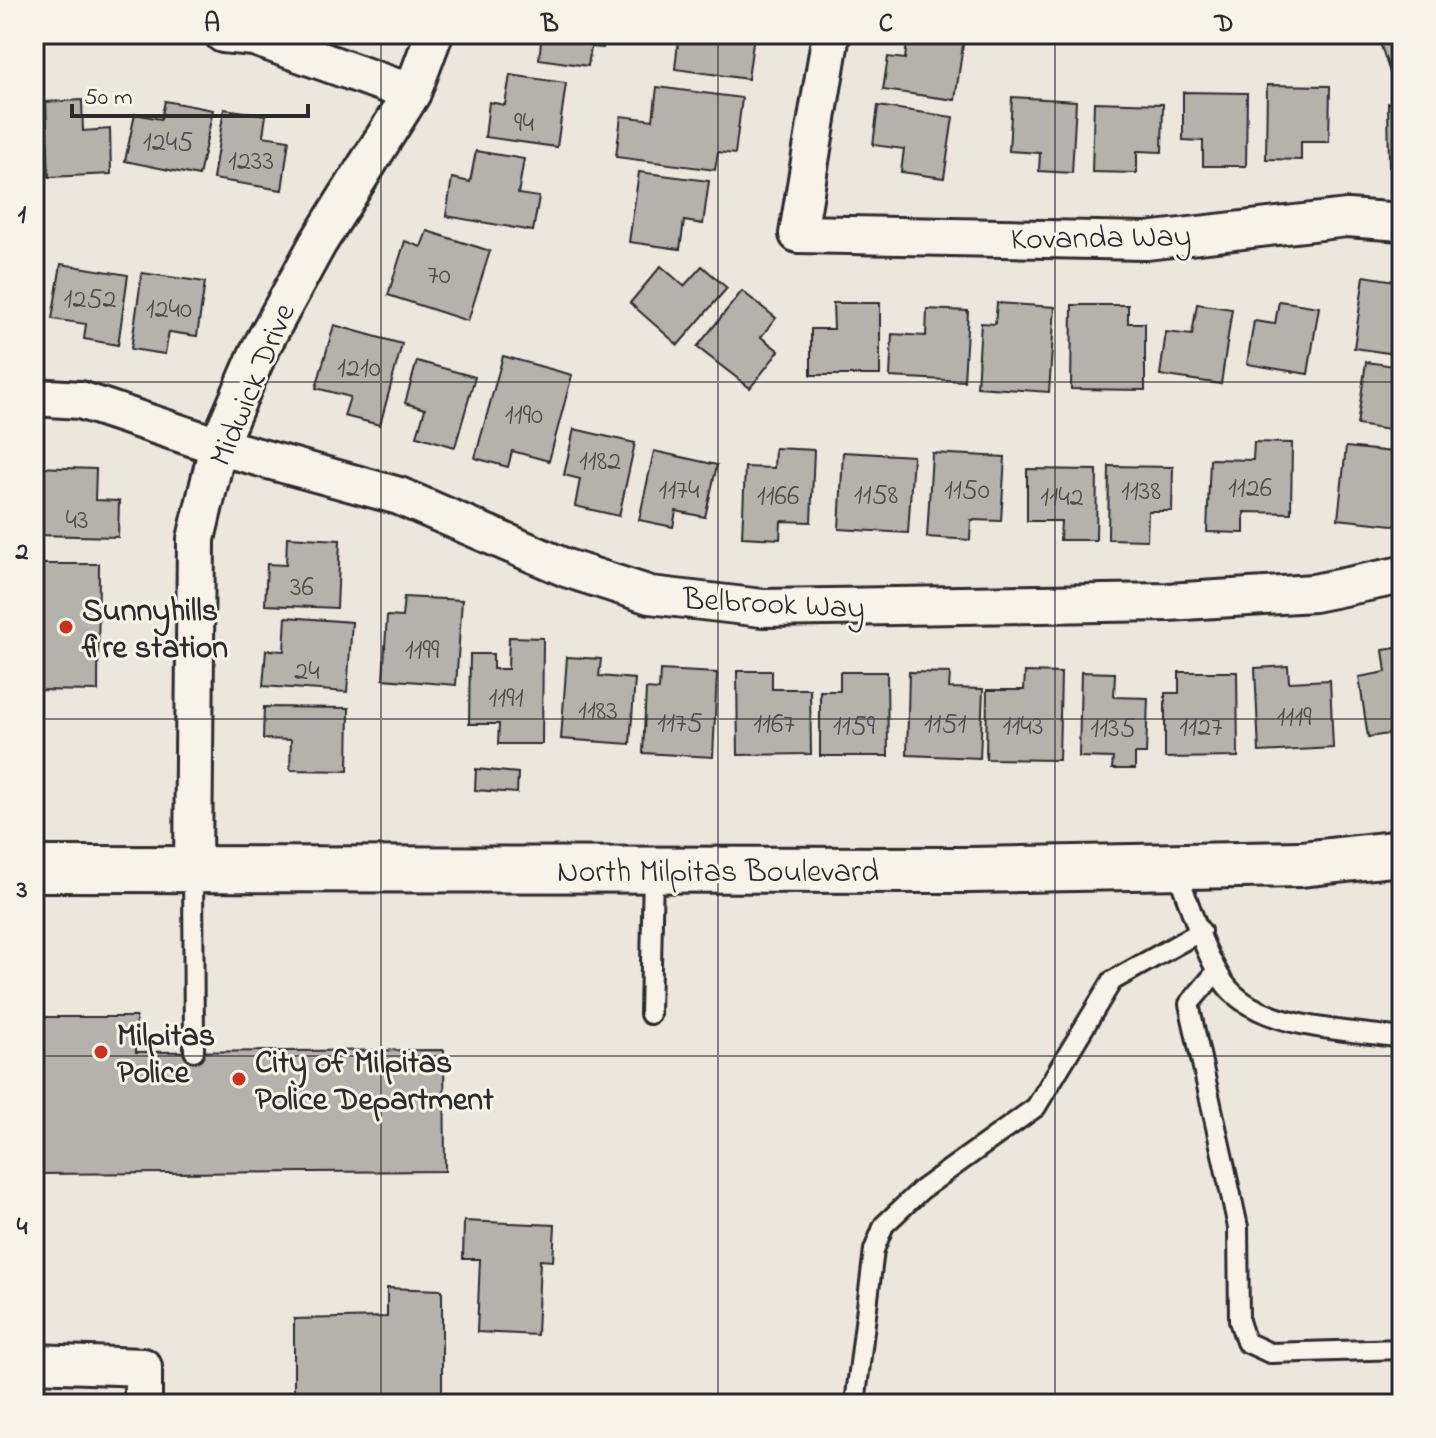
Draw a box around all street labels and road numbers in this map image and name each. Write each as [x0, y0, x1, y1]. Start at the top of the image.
street label: Kovanda Way [1010, 214, 1192, 265]
street label: Midwick Drive [199, 296, 310, 474]
street label: Belbrook Way [681, 577, 866, 634]
street label: North Milpitas Boulevard [557, 850, 879, 897]

